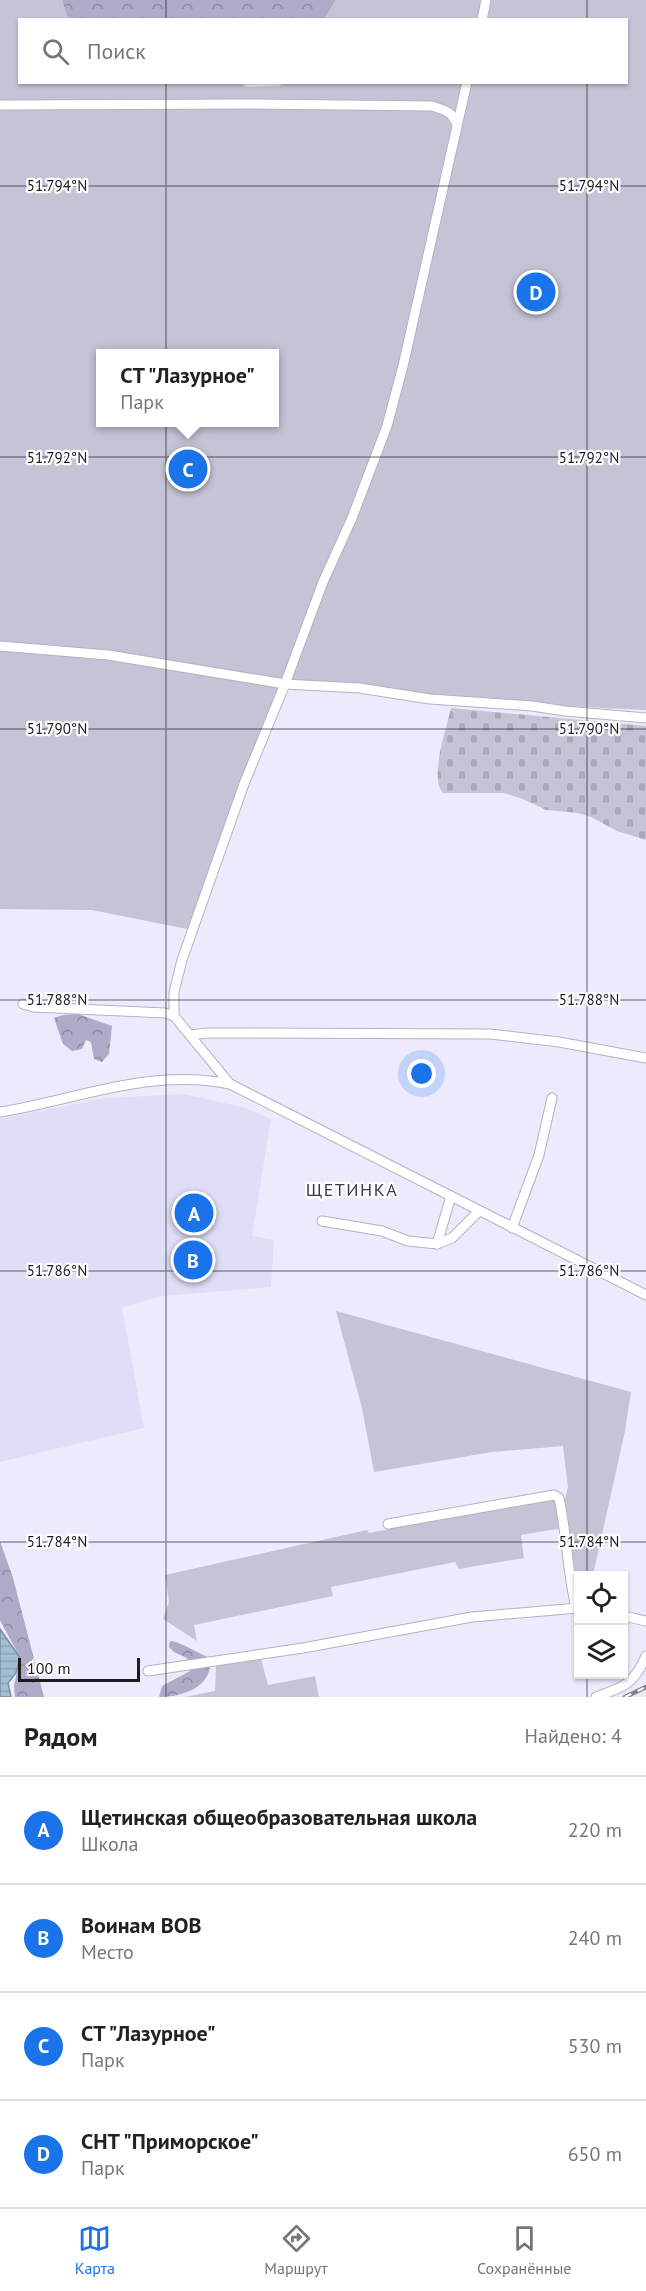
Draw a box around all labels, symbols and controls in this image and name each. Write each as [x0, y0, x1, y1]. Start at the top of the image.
search box [18, 18, 628, 84]
icon: search [39, 35, 72, 68]
text: Поиск [87, 37, 146, 65]
text: 51.794°N [27, 176, 87, 195]
text: 51.794°N [559, 176, 619, 195]
pin: D [516, 270, 556, 314]
popup [96, 349, 279, 427]
text: СТ "Лазурное" [120, 361, 255, 389]
text: Парк [120, 389, 164, 415]
pin: C [168, 446, 207, 492]
text: 51.792°N [27, 448, 87, 467]
text: 51.792°N [559, 448, 619, 467]
text: 51.790°N [27, 719, 87, 738]
text: 51.790°N [559, 719, 619, 738]
text: 51.788°N [27, 990, 87, 1009]
text: 51.788°N [559, 990, 619, 1009]
your location [407, 1059, 436, 1088]
district label: ЩЕТИНКА [306, 1178, 398, 1201]
pin: A [174, 1190, 214, 1236]
pin: B [174, 1238, 212, 1282]
text: 51.786°N [27, 1261, 87, 1280]
text: 51.786°N [559, 1261, 619, 1280]
text: 51.784°N [27, 1532, 87, 1551]
text: 51.784°N [559, 1532, 619, 1551]
map controls [574, 1571, 628, 1679]
button: locate [574, 1571, 628, 1625]
button: layers [574, 1625, 628, 1679]
scale bar [18, 1655, 140, 1682]
text: 100 m [27, 1658, 70, 1678]
text: Рядом [24, 1720, 98, 1753]
text: Найдено: 4 [525, 1723, 622, 1749]
text: Щетинская общеобразовательная школа [81, 1803, 477, 1831]
text: A [37, 1817, 50, 1843]
text: 220 m [568, 1817, 622, 1843]
text: Школа [81, 1831, 138, 1857]
text: Воинам ВОВ [81, 1911, 202, 1939]
text: B [38, 1925, 49, 1951]
text: 240 m [568, 1925, 622, 1951]
text: Место [81, 1939, 134, 1965]
text: СТ "Лазурное" [81, 2019, 216, 2047]
text: C [38, 2033, 49, 2059]
text: 530 m [568, 2033, 622, 2059]
text: Парк [81, 2047, 124, 2073]
text: СНТ "Приморское" [81, 2127, 259, 2155]
text: D [37, 2141, 50, 2167]
text: 650 m [568, 2141, 622, 2167]
text: Парк [81, 2155, 124, 2181]
tab: Карта [75, 2222, 115, 2278]
tab: Маршрут [264, 2222, 328, 2278]
tab: Сохранённые [477, 2222, 571, 2278]

